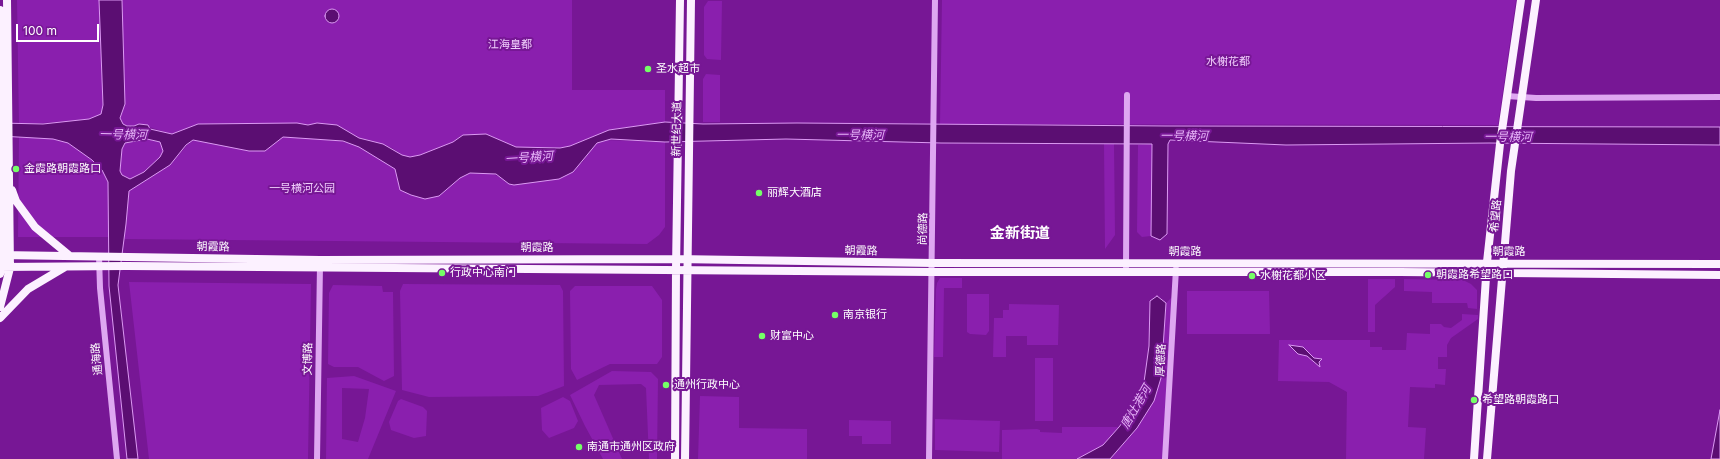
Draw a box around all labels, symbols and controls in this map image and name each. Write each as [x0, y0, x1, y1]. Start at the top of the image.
scale bar [18, 16, 101, 42]
text: 100 m [23, 23, 57, 38]
park label: 江海皇都 [488, 38, 532, 52]
park label: 水榭花都 [1206, 55, 1250, 69]
place label: 圣水超市 [656, 62, 700, 76]
marker: 圣水超市 [643, 64, 653, 74]
street label: 新世纪大道 [670, 101, 684, 157]
water label: 一号横河 [99, 127, 147, 143]
water label: 一号横河 [836, 128, 884, 142]
water label: 一号横河 [1160, 129, 1208, 143]
water label: 一号横河 [1484, 130, 1532, 144]
water label: 一号横河 [505, 149, 553, 167]
place label: 金霞路朝霞路口 [24, 162, 101, 176]
marker: 金霞路朝霞路口 [11, 164, 21, 174]
park label: 一号横河公园 [269, 182, 335, 196]
place label: 丽辉大酒店 [767, 186, 822, 200]
marker: 丽辉大酒店 [754, 188, 764, 198]
street label: 希望路 [1488, 199, 1504, 233]
street label: 尚德路 [916, 212, 930, 246]
district label: 金新街道 [990, 224, 1050, 242]
street label: 朝霞路 [196, 240, 230, 254]
street label: 朝霞路 [521, 241, 553, 255]
street label: 朝霞路 [844, 244, 878, 258]
street label: 朝霞路 [1169, 245, 1201, 259]
street label: 朝霞路 [1493, 245, 1525, 259]
place label: 行政中心南门 [450, 266, 516, 280]
marker: 行政中心南门 [437, 268, 447, 278]
place label: 朝霞路希望路口 [1436, 268, 1513, 282]
place label: 水榭花都小区 [1260, 269, 1326, 283]
marker: 朝霞路希望路口 [1423, 270, 1433, 280]
marker: 水榭花都小区 [1247, 271, 1257, 281]
place label: 南京银行 [843, 308, 887, 322]
marker: 南京银行 [830, 310, 840, 320]
place label: 财富中心 [770, 329, 814, 343]
marker: 财富中心 [757, 331, 767, 341]
street label: 通海路 [89, 342, 105, 376]
street label: 文博路 [301, 342, 315, 376]
street label: 厚德路 [1154, 343, 1168, 377]
place label: 通州行政中心 [674, 378, 740, 392]
marker: 通州行政中心 [661, 380, 671, 390]
water label: 唐灶港河 [1118, 383, 1154, 431]
place label: 希望路朝霞路口 [1482, 393, 1559, 407]
marker: 希望路朝霞路口 [1469, 395, 1479, 405]
place label: 南通市通州区政府 [587, 440, 675, 454]
marker: 南通市通州区政府 [574, 442, 584, 452]

